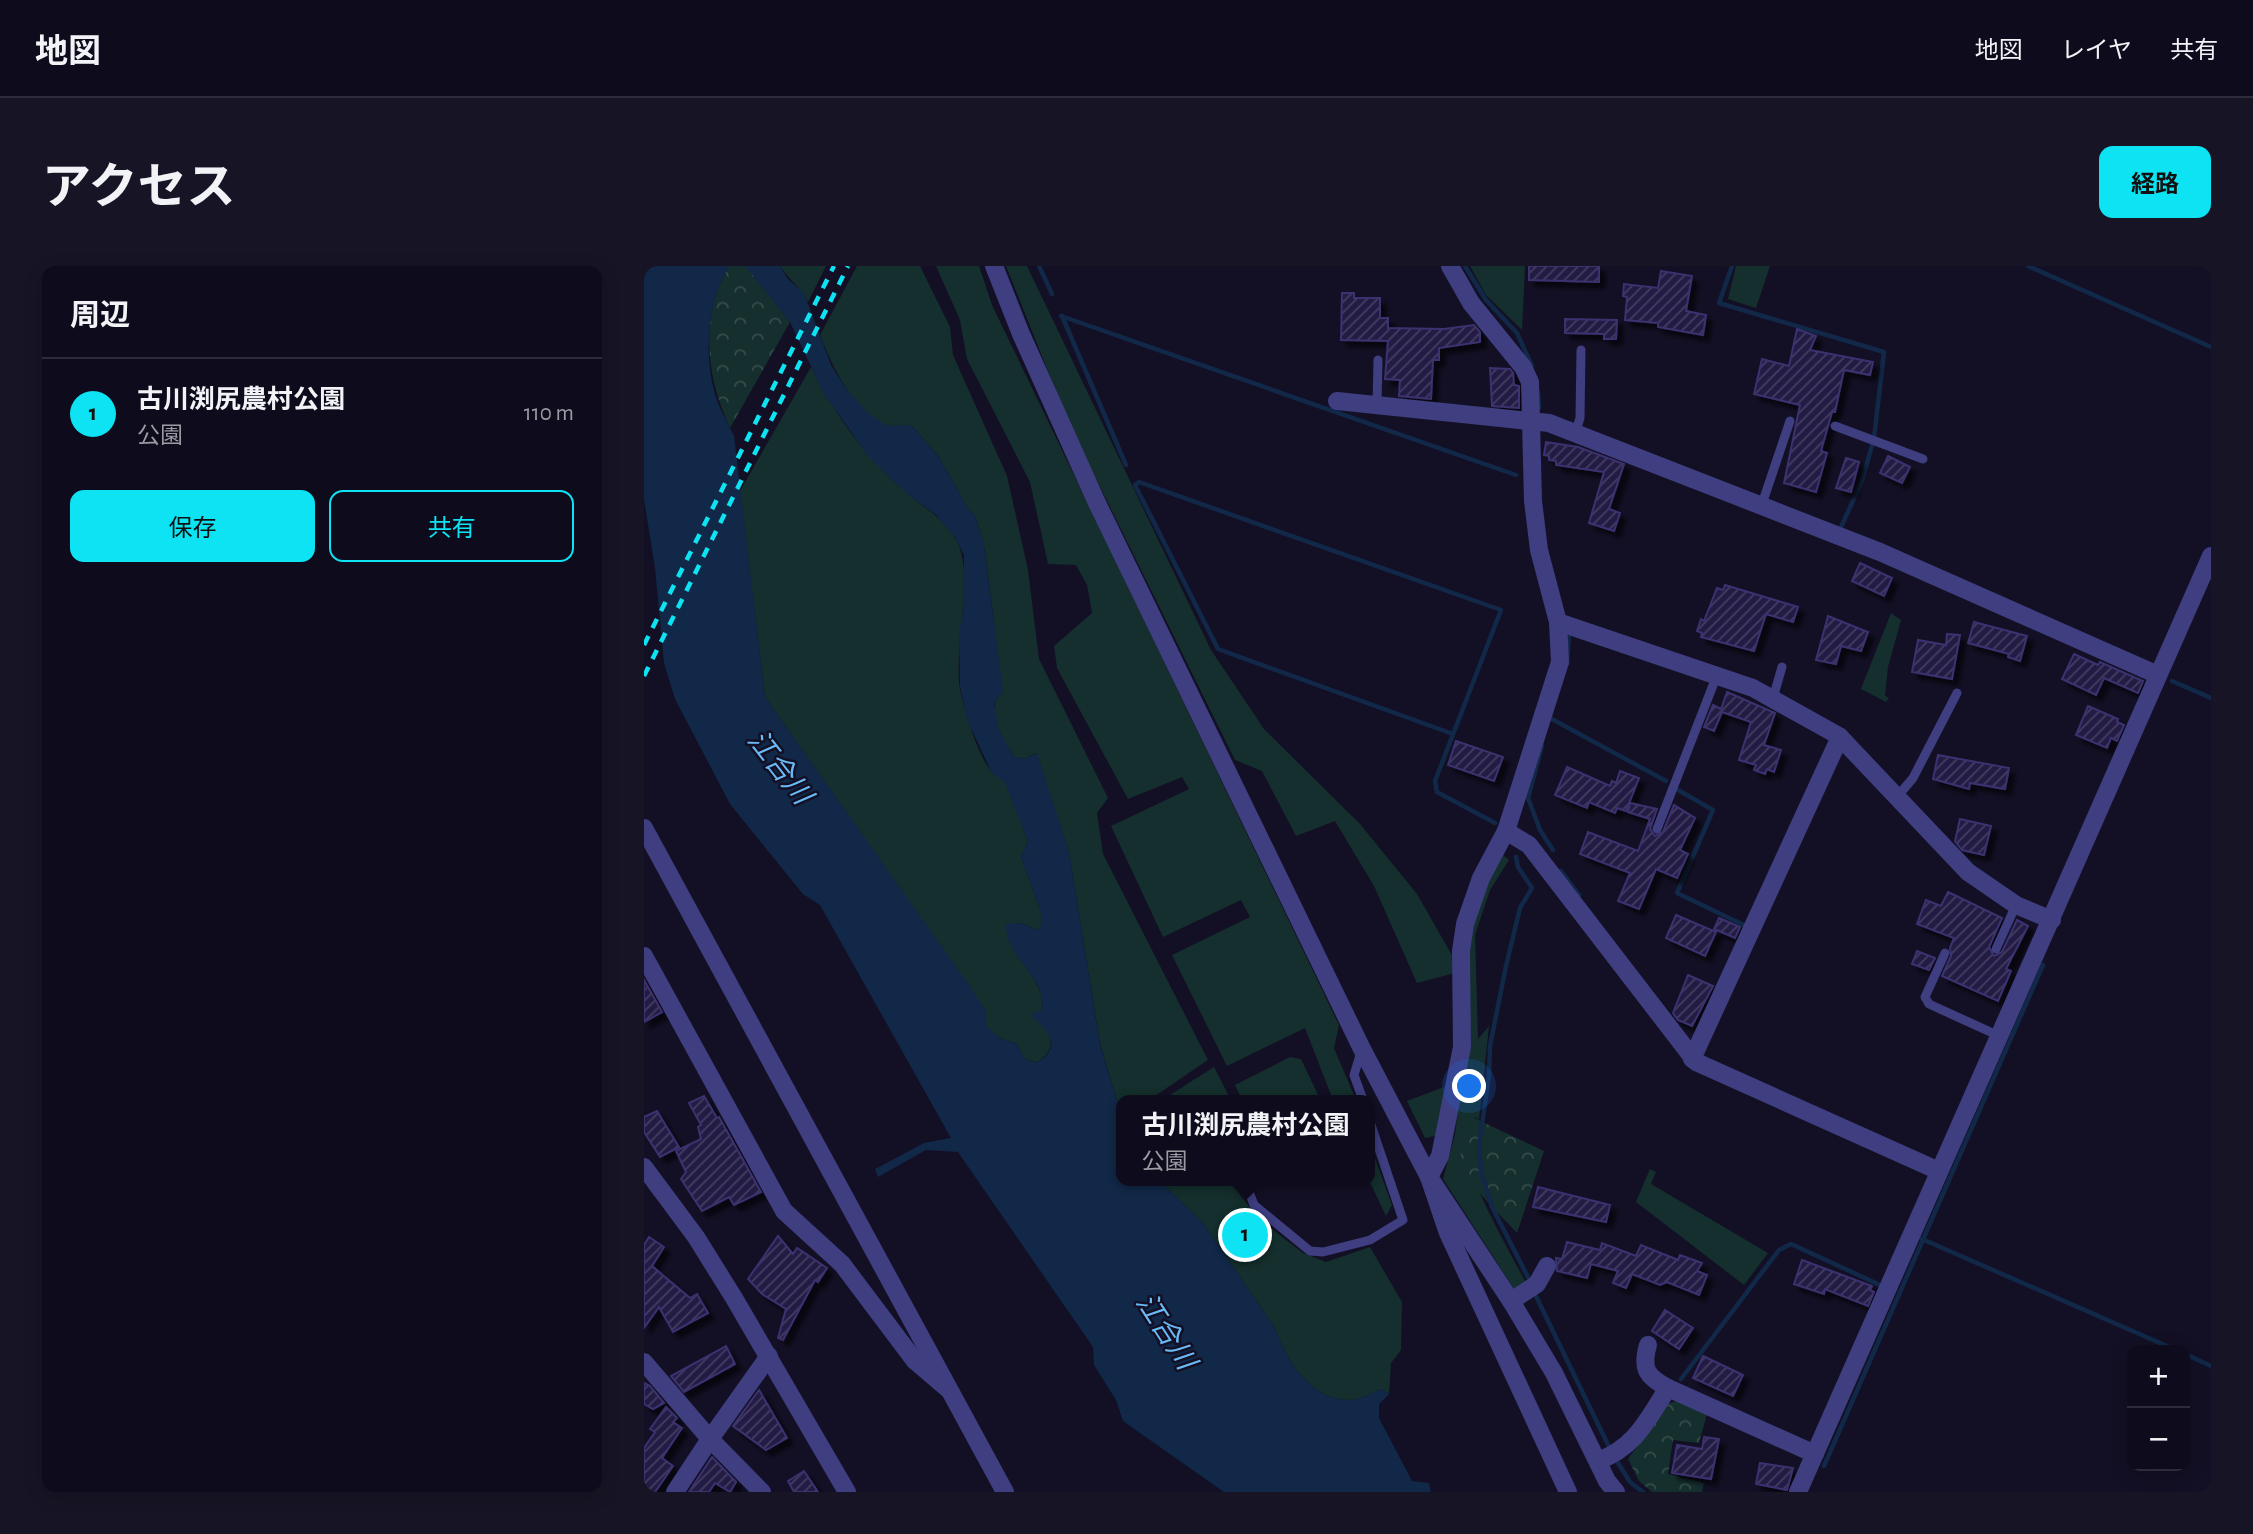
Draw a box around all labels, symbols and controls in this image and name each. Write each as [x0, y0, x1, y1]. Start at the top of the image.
text: 地図 [35, 36, 101, 69]
text: 地図 [1975, 39, 2023, 63]
text: レイヤ [2061, 39, 2132, 63]
text: 共有 [2170, 39, 2218, 63]
button: 経路 [2099, 146, 2211, 218]
text: アクセス [42, 164, 236, 213]
text: 周辺 [70, 301, 130, 331]
text: 古川渕尻農村公園 [137, 387, 345, 413]
text: 1 [89, 402, 97, 425]
text: 110 m [524, 402, 574, 425]
text: 公園 [137, 425, 183, 448]
button: 保存 [70, 490, 315, 562]
button: 共有 [329, 490, 574, 562]
water label: 江合川 [742, 725, 819, 812]
your location [1452, 1069, 1486, 1103]
popup [1116, 1095, 1375, 1186]
text: 古川渕尻農村公園 [1141, 1113, 1350, 1139]
text: 公園 [1141, 1151, 1187, 1174]
pin: 1 [1222, 1209, 1268, 1261]
water label: 江合川 [1130, 1288, 1203, 1377]
map controls [2127, 1345, 2190, 1471]
button: + [2127, 1345, 2190, 1408]
button: − [2127, 1408, 2190, 1471]

